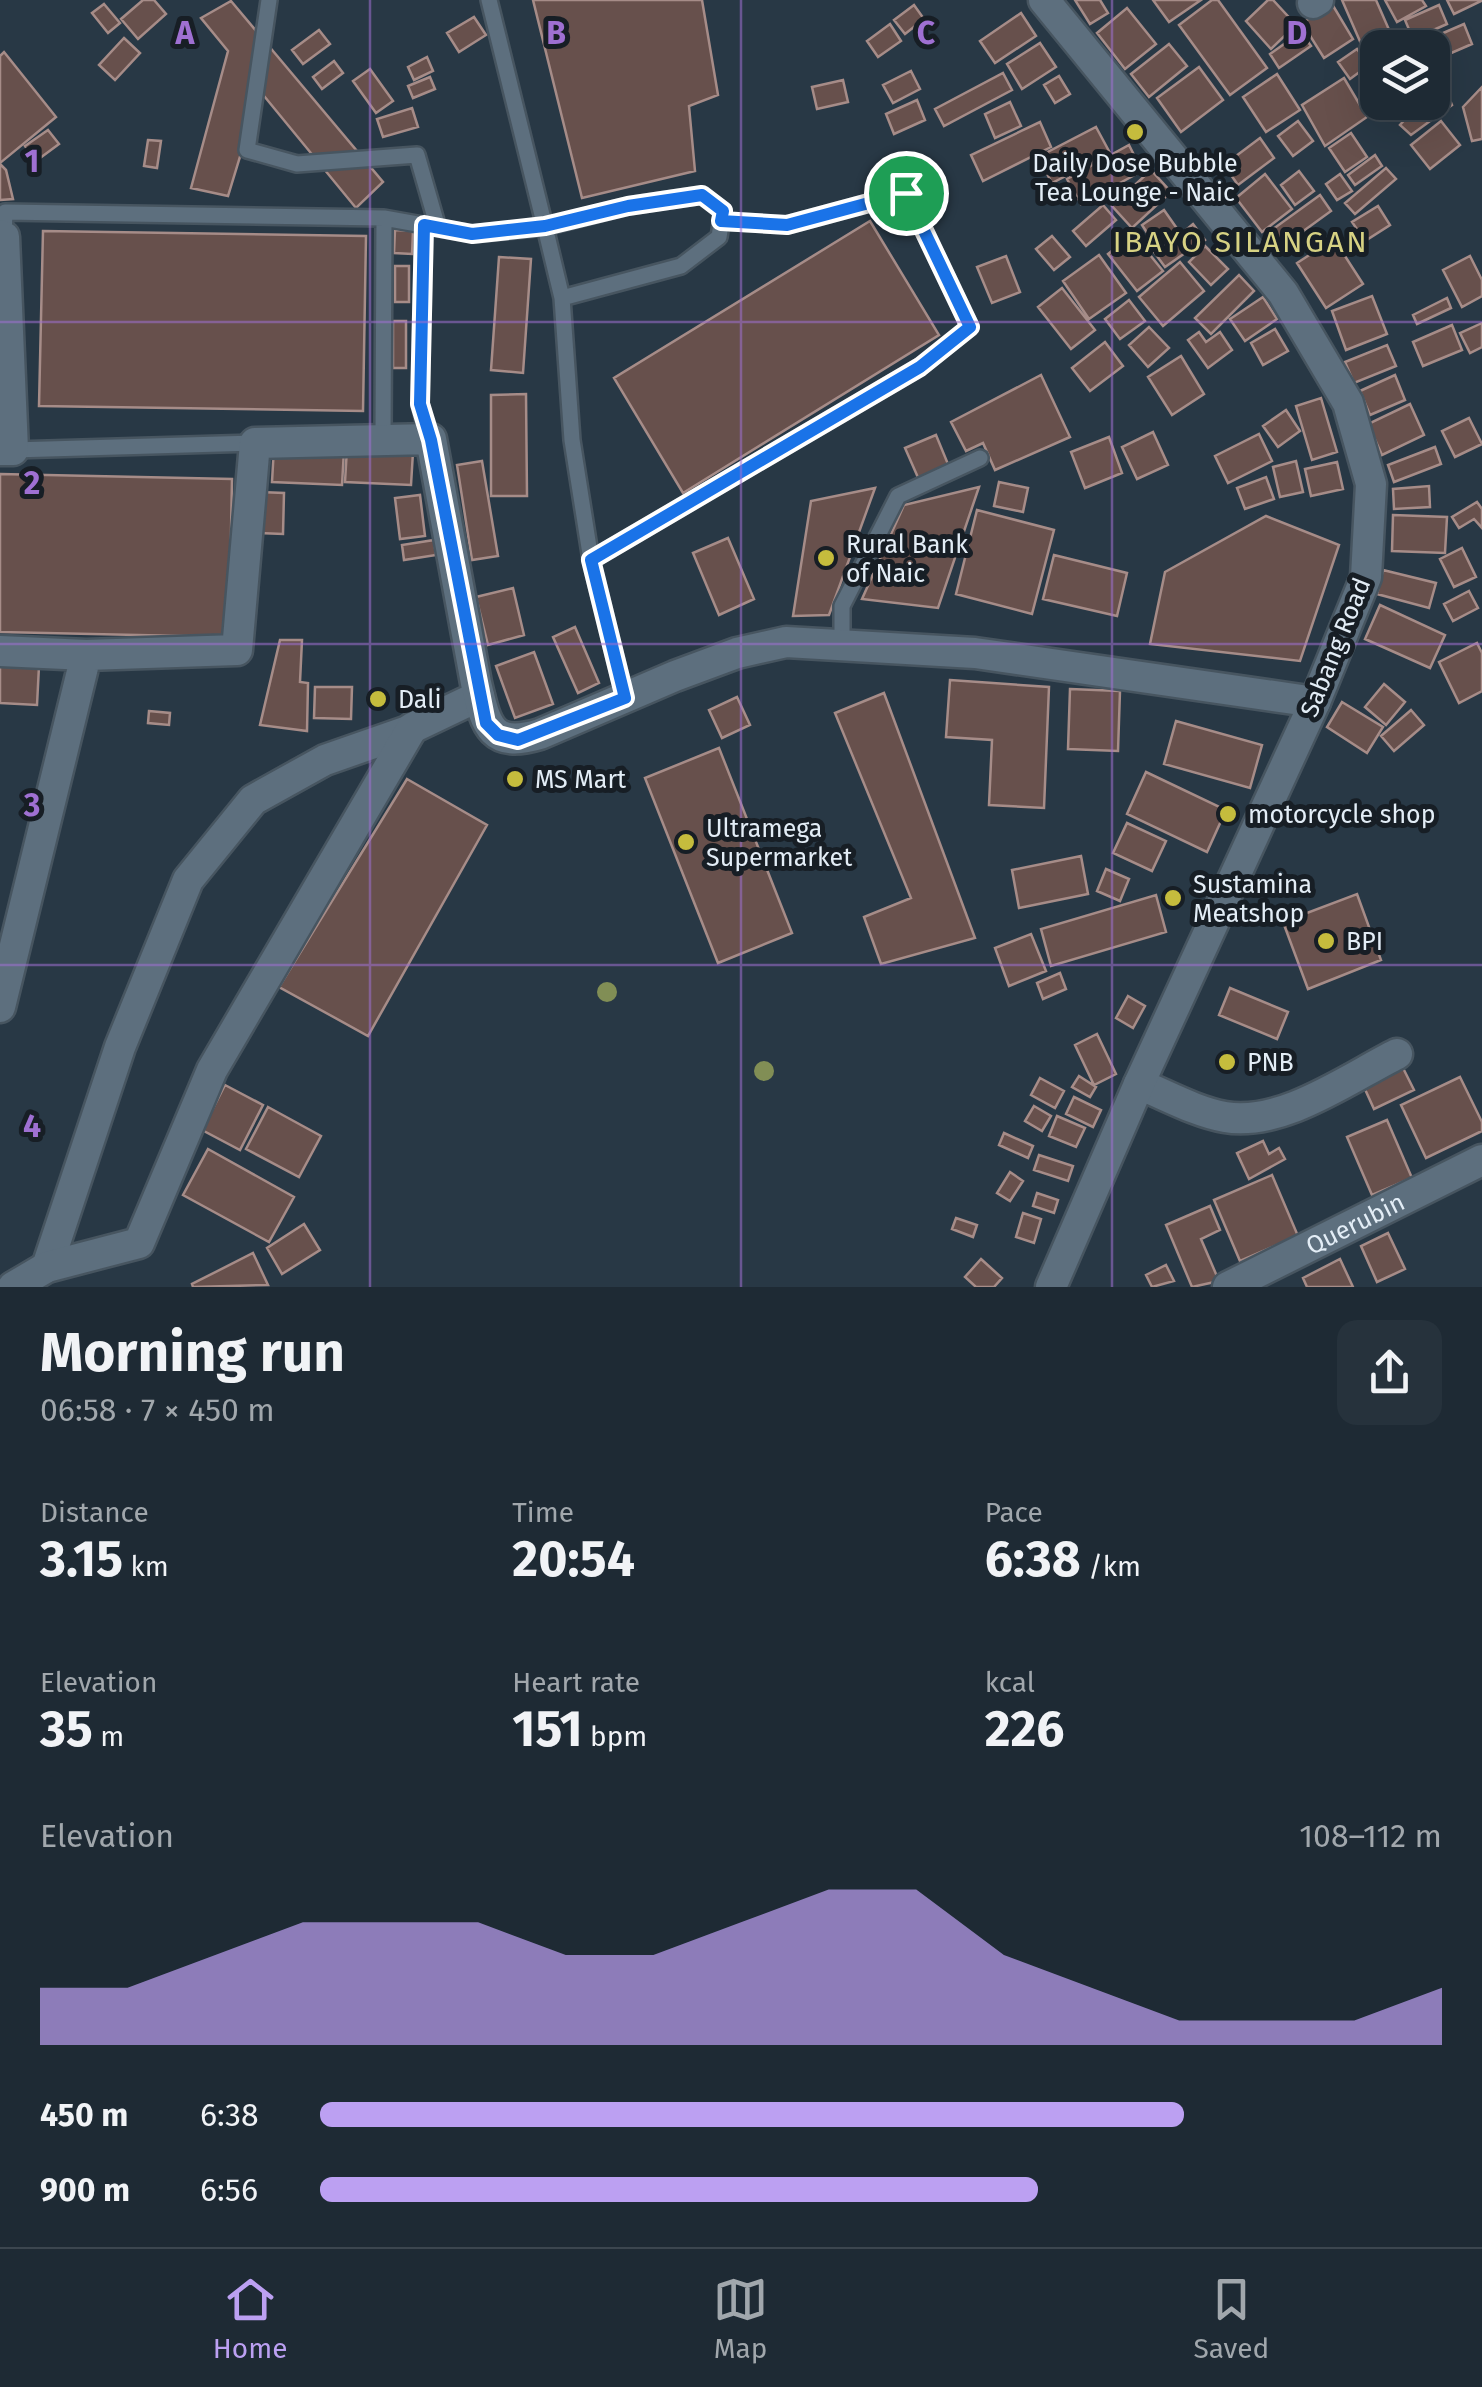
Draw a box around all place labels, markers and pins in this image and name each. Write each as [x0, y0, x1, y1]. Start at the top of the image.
marker: Daily Dose Bubble Tea Lounge - Naic [1124, 121, 1146, 143]
place label: Daily Dose Bubble Tea Lounge - Naic [1032, 149, 1238, 208]
pin [864, 151, 949, 236]
place label: Rural Bank of Naic [846, 530, 968, 589]
marker: Rural Bank of Naic [815, 547, 837, 569]
place label: Dali [398, 685, 442, 715]
marker: Dali [367, 688, 389, 710]
place label: MS Mart [535, 765, 627, 795]
marker: MS Mart [504, 768, 526, 790]
place label: motorcycle shop [1248, 800, 1436, 830]
marker: motorcycle shop [1217, 803, 1239, 825]
place label: Ultramega Supermarket [706, 814, 853, 873]
marker: Ultramega Supermarket [675, 831, 697, 853]
place label: Sustamina Meatshop [1193, 870, 1312, 929]
marker: Sustamina Meatshop [1162, 887, 1184, 909]
place label: BPI [1346, 927, 1383, 957]
marker: BPI [1315, 930, 1337, 952]
place label: PNB [1247, 1048, 1294, 1078]
marker: PNB [1216, 1051, 1238, 1073]

